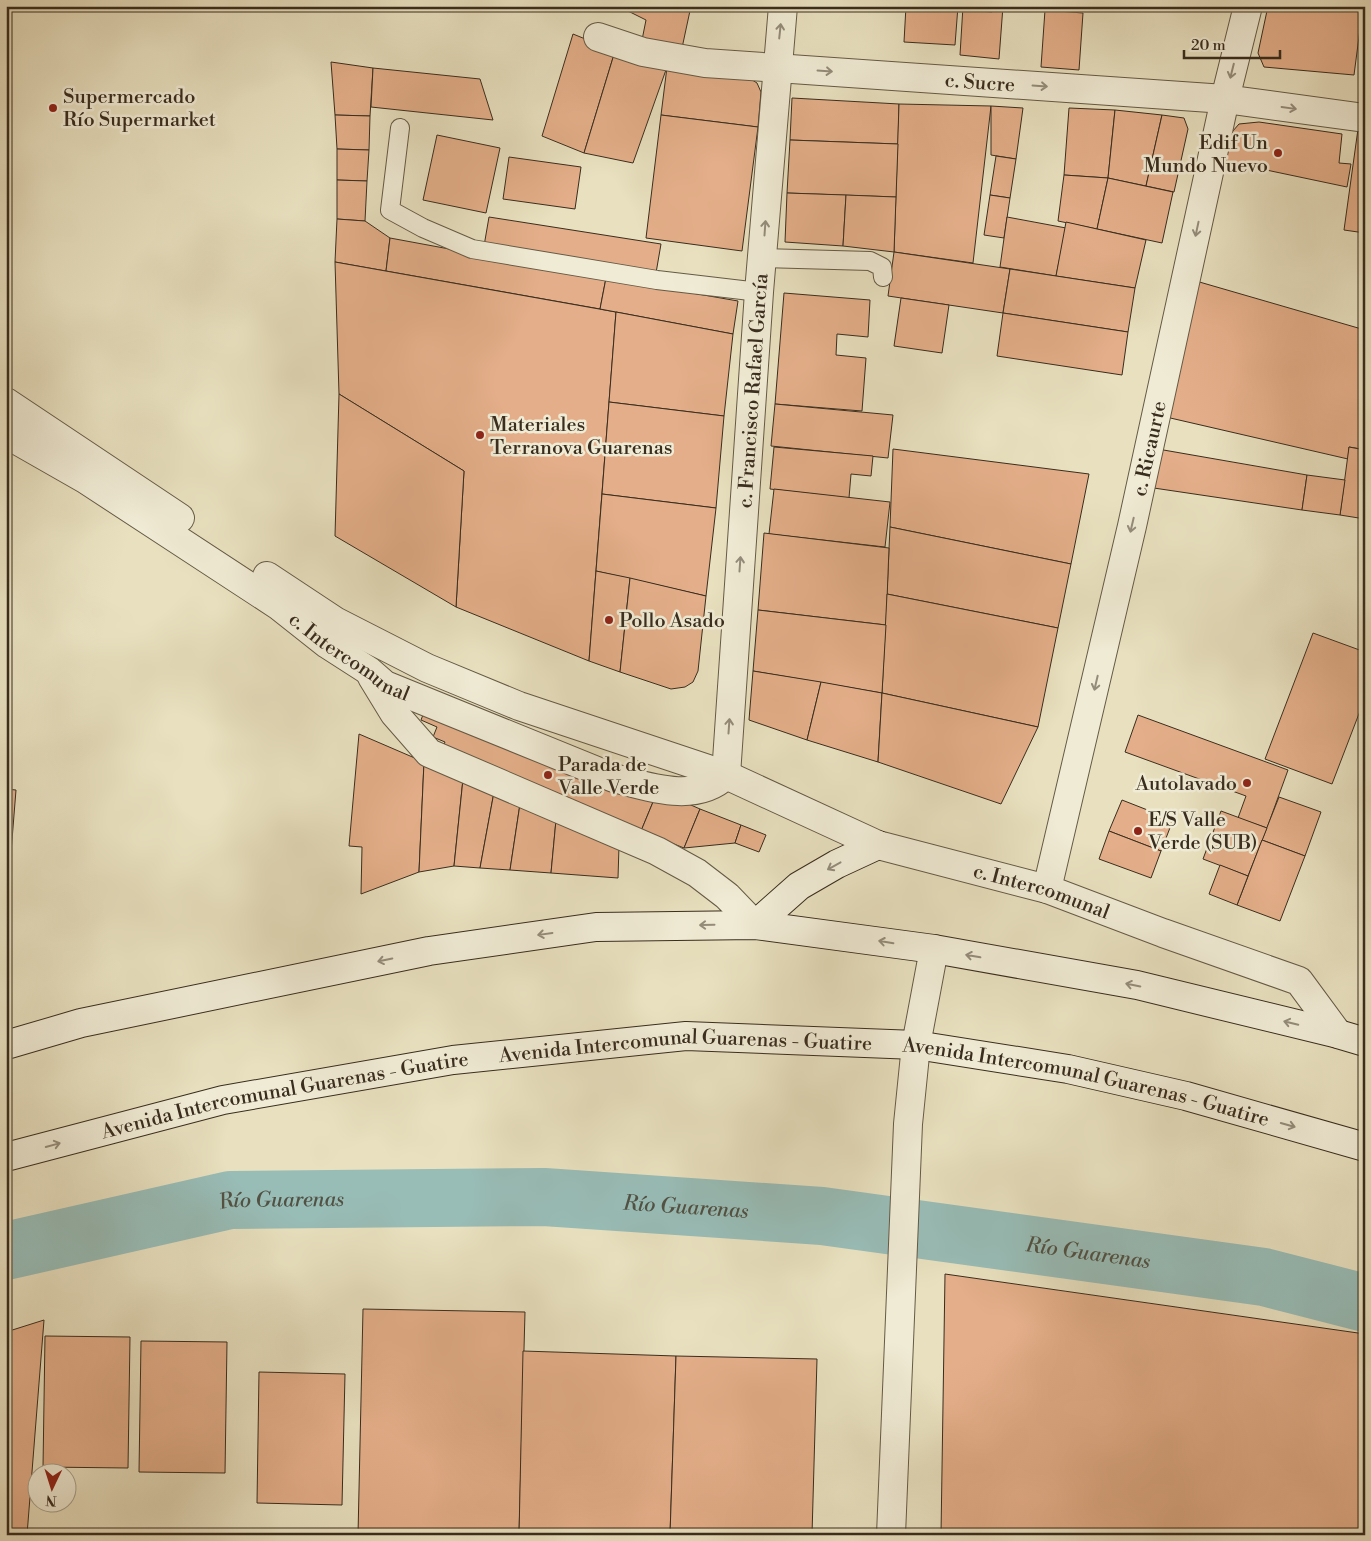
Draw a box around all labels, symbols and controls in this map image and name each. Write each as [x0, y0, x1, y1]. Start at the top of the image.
one-way arrow [775, 23, 785, 39]
scale bar [1184, 28, 1280, 60]
text: 20 m [1191, 36, 1226, 55]
one-way arrow [1227, 62, 1236, 78]
one-way arrow [817, 66, 833, 75]
street label: c. Sucre [944, 69, 1016, 98]
one-way arrow [1032, 81, 1048, 91]
place label: Supermercado Río Supermarket [63, 85, 216, 133]
marker: Supermercado Río Supermarket [47, 102, 59, 114]
one-way arrow [1280, 103, 1296, 113]
place label: Edif Un Mundo Nuevo [1144, 131, 1268, 179]
marker: Edif Un Mundo Nuevo [1272, 147, 1284, 159]
one-way arrow [760, 220, 769, 236]
one-way arrow [1192, 221, 1201, 237]
street label: c. Francisco Rafael García [733, 272, 775, 509]
street label: c. Ricaurte [1128, 399, 1173, 499]
place label: Materiales Terranova Guarenas [490, 413, 673, 461]
marker: Materiales Terranova Guarenas [474, 429, 486, 441]
one-way arrow [1127, 516, 1137, 532]
one-way arrow [736, 557, 745, 573]
street label: c. Intercomunal [283, 607, 413, 708]
place label: Pollo Asado [619, 609, 725, 634]
marker: Pollo Asado [603, 614, 615, 626]
one-way arrow [1091, 675, 1100, 691]
one-way arrow [724, 719, 734, 735]
place label: Parada de Valle Verde [557, 753, 659, 801]
marker: Parada de Valle Verde [542, 769, 554, 781]
place label: Autolavado [1134, 772, 1237, 797]
marker: Autolavado [1241, 777, 1253, 789]
place label: E/S Valle Verde (SUB) [1147, 808, 1257, 856]
marker: E/S Valle Verde (SUB) [1132, 825, 1144, 837]
street label: c. Intercomunal [970, 859, 1113, 926]
one-way arrow [827, 861, 842, 871]
one-way arrow [700, 920, 716, 930]
one-way arrow [538, 929, 554, 939]
one-way arrow [878, 937, 894, 947]
one-way arrow [965, 951, 981, 961]
one-way arrow [377, 955, 393, 965]
one-way arrow [1125, 979, 1141, 989]
one-way arrow [1283, 1017, 1299, 1027]
street label: Avenida Intercomunal Guarenas - Guatire [497, 1025, 872, 1069]
street label: Avenida Intercomunal Guarenas - Guatire [901, 1033, 1272, 1133]
street label: Avenida Intercomunal Guarenas - Guatire [98, 1047, 470, 1146]
one-way arrow [1280, 1121, 1296, 1131]
one-way arrow [45, 1139, 61, 1149]
water label: Río Guarenas [215, 1187, 344, 1216]
water label: Río Guarenas [621, 1190, 749, 1225]
water label: Río Guarenas [1023, 1232, 1152, 1275]
north arrow [28, 1464, 78, 1514]
text: N [45, 1491, 57, 1509]

